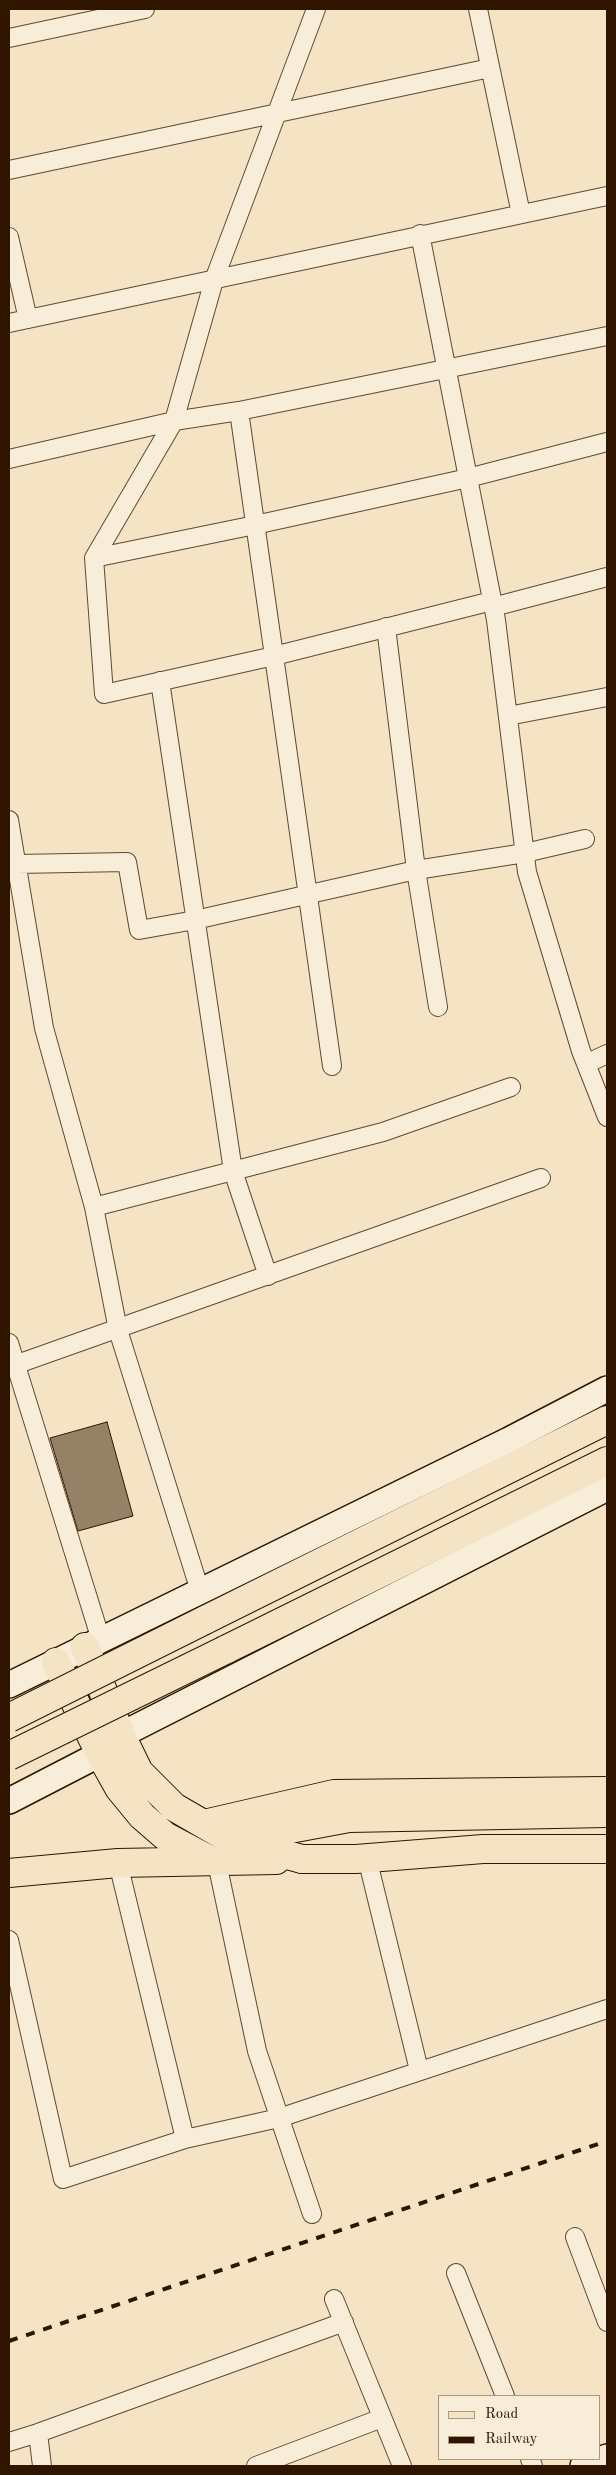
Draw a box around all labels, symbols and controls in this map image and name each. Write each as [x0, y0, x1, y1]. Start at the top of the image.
legend [438, 2395, 601, 2460]
text: Road [485, 2407, 518, 2422]
text: Railway [485, 2432, 538, 2447]

